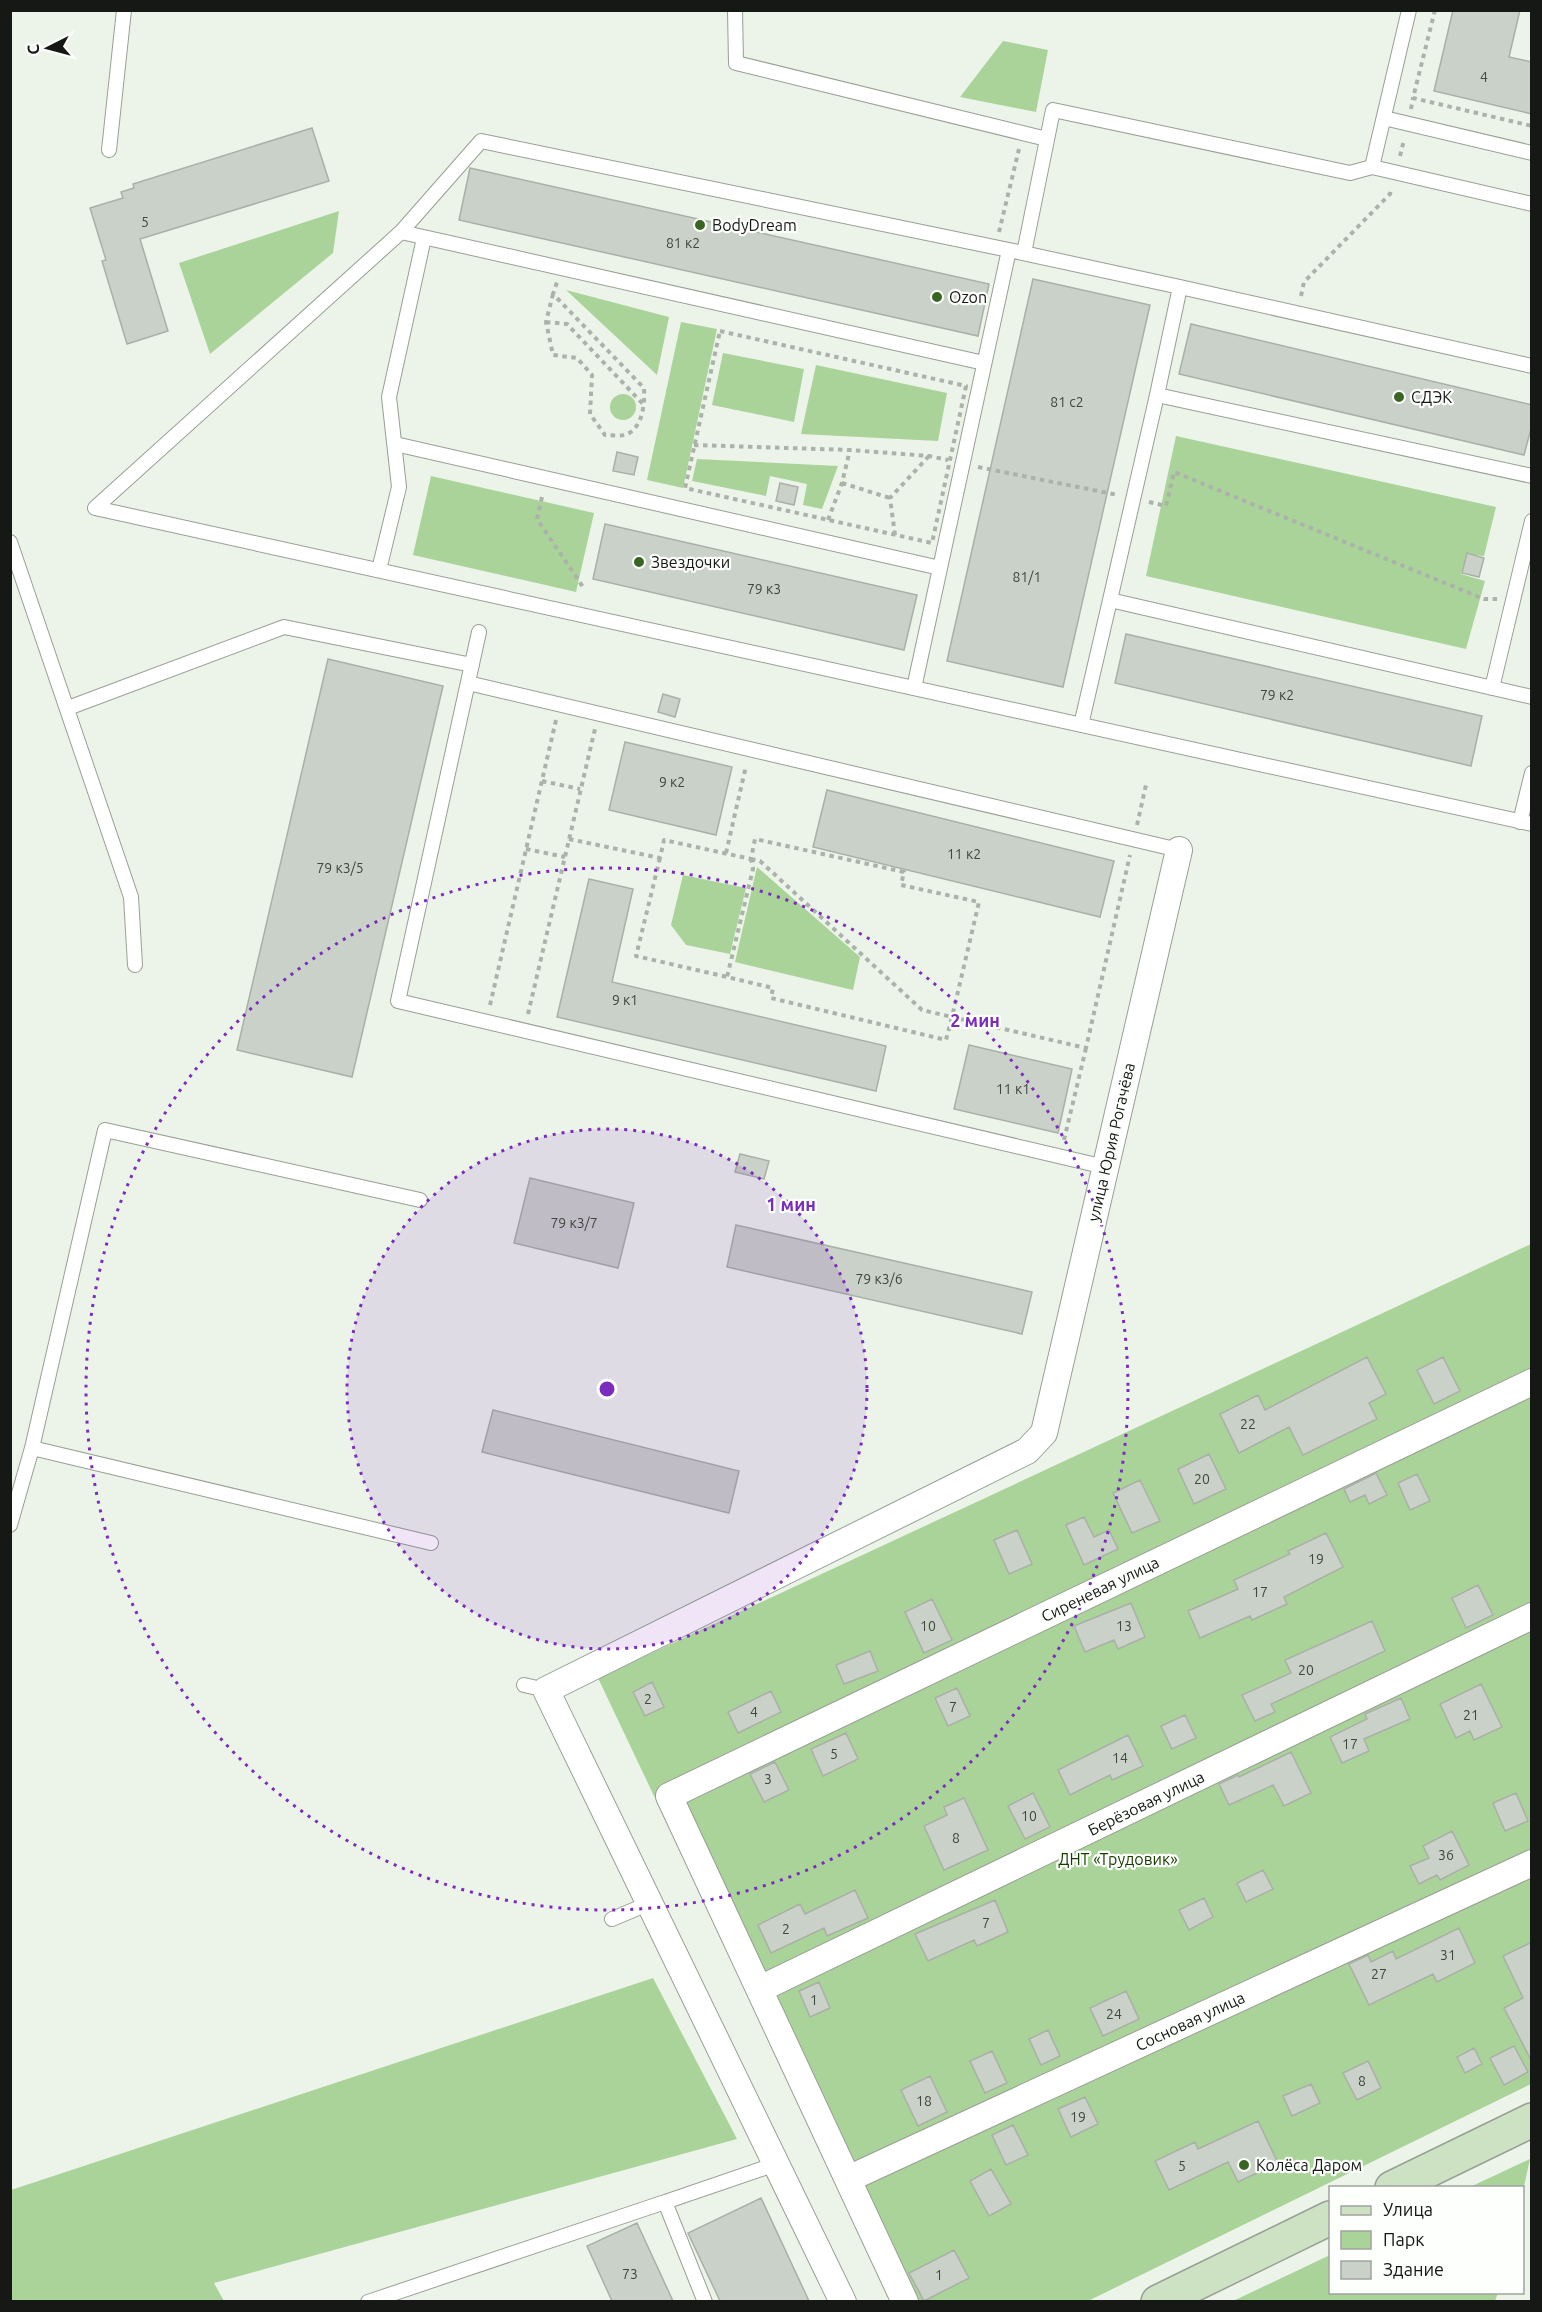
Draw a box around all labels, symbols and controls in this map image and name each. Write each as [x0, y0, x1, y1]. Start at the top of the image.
north arrow [18, 18, 78, 78]
text: С [24, 44, 43, 56]
house number: 4 [1480, 69, 1488, 85]
house number: 5 [141, 214, 149, 230]
place label: BodyDream [712, 216, 797, 234]
marker: BodyDream [693, 218, 707, 232]
house number: 81 к2 [666, 235, 700, 251]
place label: Ozon [949, 288, 987, 306]
marker: Ozon [930, 290, 944, 304]
place label: СДЭК [1411, 388, 1452, 406]
marker: СДЭК [1392, 390, 1406, 404]
house number: 81 с2 [1050, 394, 1084, 410]
place label: Звездочки [651, 553, 730, 571]
marker: Звездочки [632, 555, 646, 569]
house number: 81/1 [1013, 569, 1041, 585]
house number: 79 к3 [747, 581, 781, 597]
house number: 79 к2 [1260, 687, 1294, 703]
house number: 9 к2 [659, 774, 685, 790]
house number: 11 к2 [947, 846, 981, 862]
house number: 79 к3/5 [316, 860, 364, 876]
house number: 9 к1 [612, 992, 638, 1008]
text: 2 мин [950, 1010, 1000, 1030]
street label: улица Юрия Рогачёва [1084, 1061, 1138, 1223]
house number: 11 к1 [996, 1081, 1030, 1097]
text: 1 мин [766, 1194, 816, 1214]
house number: 79 к3/7 [550, 1215, 598, 1231]
house number: 79 к3/6 [855, 1271, 903, 1287]
centre of rings [597, 1379, 617, 1399]
house number: 22 [1240, 1416, 1256, 1432]
house number: 20 [1194, 1471, 1210, 1487]
house number: 19 [1308, 1551, 1324, 1567]
street label: Сиреневая улица [1038, 1553, 1162, 1625]
house number: 17 [1252, 1584, 1268, 1600]
house number: 10 [920, 1618, 936, 1634]
house number: 13 [1116, 1618, 1132, 1634]
house number: 20 [1298, 1662, 1314, 1678]
house number: 2 [644, 1691, 652, 1707]
house number: 7 [949, 1699, 957, 1715]
house number: 4 [750, 1704, 758, 1720]
house number: 21 [1463, 1707, 1479, 1723]
house number: 17 [1342, 1736, 1358, 1752]
house number: 5 [830, 1746, 838, 1762]
house number: 14 [1112, 1750, 1128, 1766]
street label: Берёзовая улица [1085, 1767, 1207, 1839]
house number: 3 [764, 1771, 772, 1787]
house number: 10 [1021, 1808, 1037, 1824]
house number: 8 [952, 1830, 960, 1846]
house number: 36 [1438, 1847, 1454, 1863]
park label: ДНТ «Трудовик» [1058, 1850, 1178, 1868]
house number: 7 [982, 1915, 990, 1931]
house number: 2 [782, 1921, 790, 1937]
house number: 31 [1440, 1947, 1456, 1963]
house number: 27 [1371, 1966, 1387, 1982]
street label: Сосновая улица [1133, 1988, 1247, 2054]
house number: 1 [810, 1992, 818, 2008]
house number: 24 [1106, 2006, 1122, 2022]
house number: 8 [1358, 2073, 1366, 2089]
house number: 18 [916, 2093, 932, 2109]
house number: 19 [1070, 2109, 1086, 2125]
place label: Колёса Даром [1256, 2156, 1362, 2174]
house number: 5 [1178, 2158, 1186, 2174]
marker: Колёса Даром [1237, 2158, 1251, 2172]
legend [1329, 2186, 1524, 2294]
text: Улица [1383, 2199, 1433, 2219]
text: Парк [1383, 2229, 1424, 2249]
text: Здание [1383, 2259, 1444, 2279]
house number: 73 [622, 2266, 638, 2282]
house number: 1 [935, 2267, 943, 2283]

